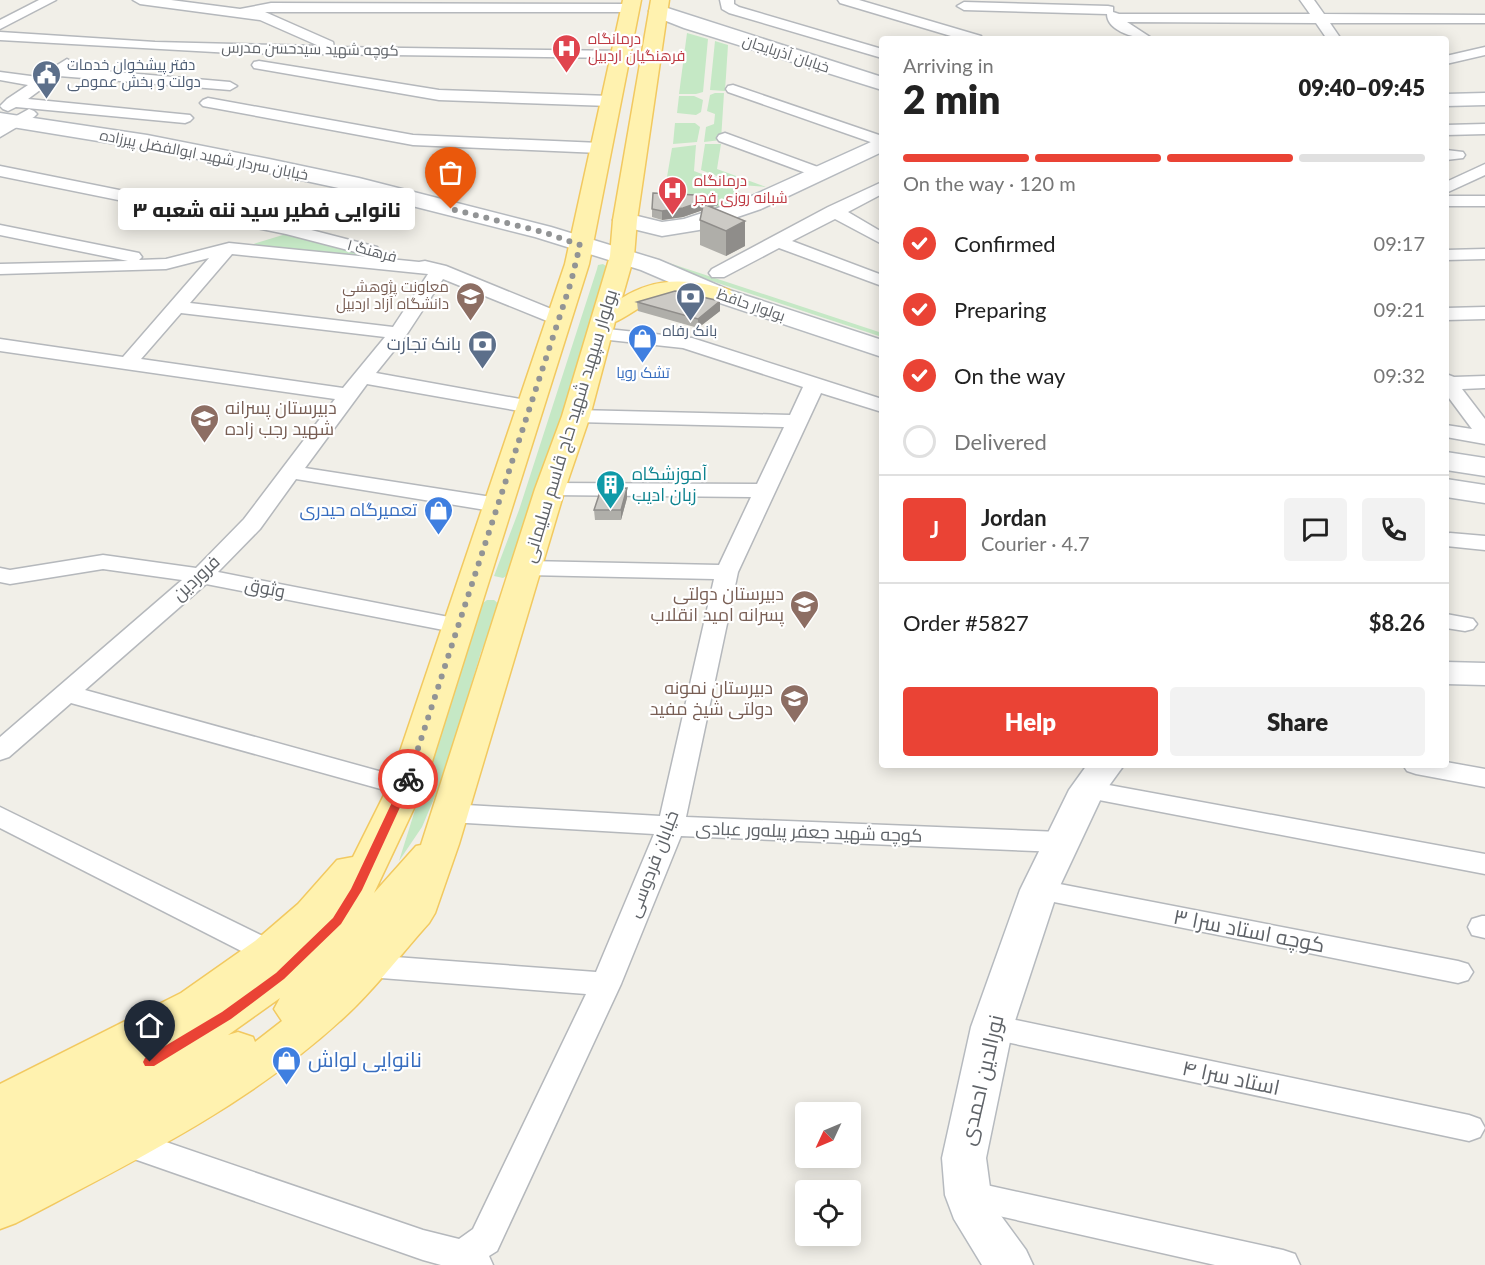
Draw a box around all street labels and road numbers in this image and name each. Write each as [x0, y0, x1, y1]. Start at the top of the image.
street label: خیابان آذربایجان [740, 30, 832, 78]
street label: کوچه شهید سیدحسن مدرس [221, 37, 399, 61]
street label: خیابان سردار شهید ابوالفضل پیرزاده [98, 125, 310, 185]
street label: فرهنگ ۱ [345, 235, 399, 266]
street label: بولوار حافظ [714, 284, 788, 325]
street label: بولوار سپهبد شهید حاج قاسم سلیمانی [517, 286, 623, 566]
street label: فروردین [167, 550, 224, 605]
street label: وثوق [243, 572, 287, 604]
street label: خیابان فردوسی [622, 807, 684, 921]
street label: کوچه شهید جعفر پیله‌ور عبادی [695, 816, 923, 848]
street label: کوچه استاد سرا ۳ [1171, 903, 1327, 959]
street label: نورالدین احمدی [953, 1012, 1010, 1148]
street label: استاد سرا ۴ [1180, 1054, 1282, 1100]

